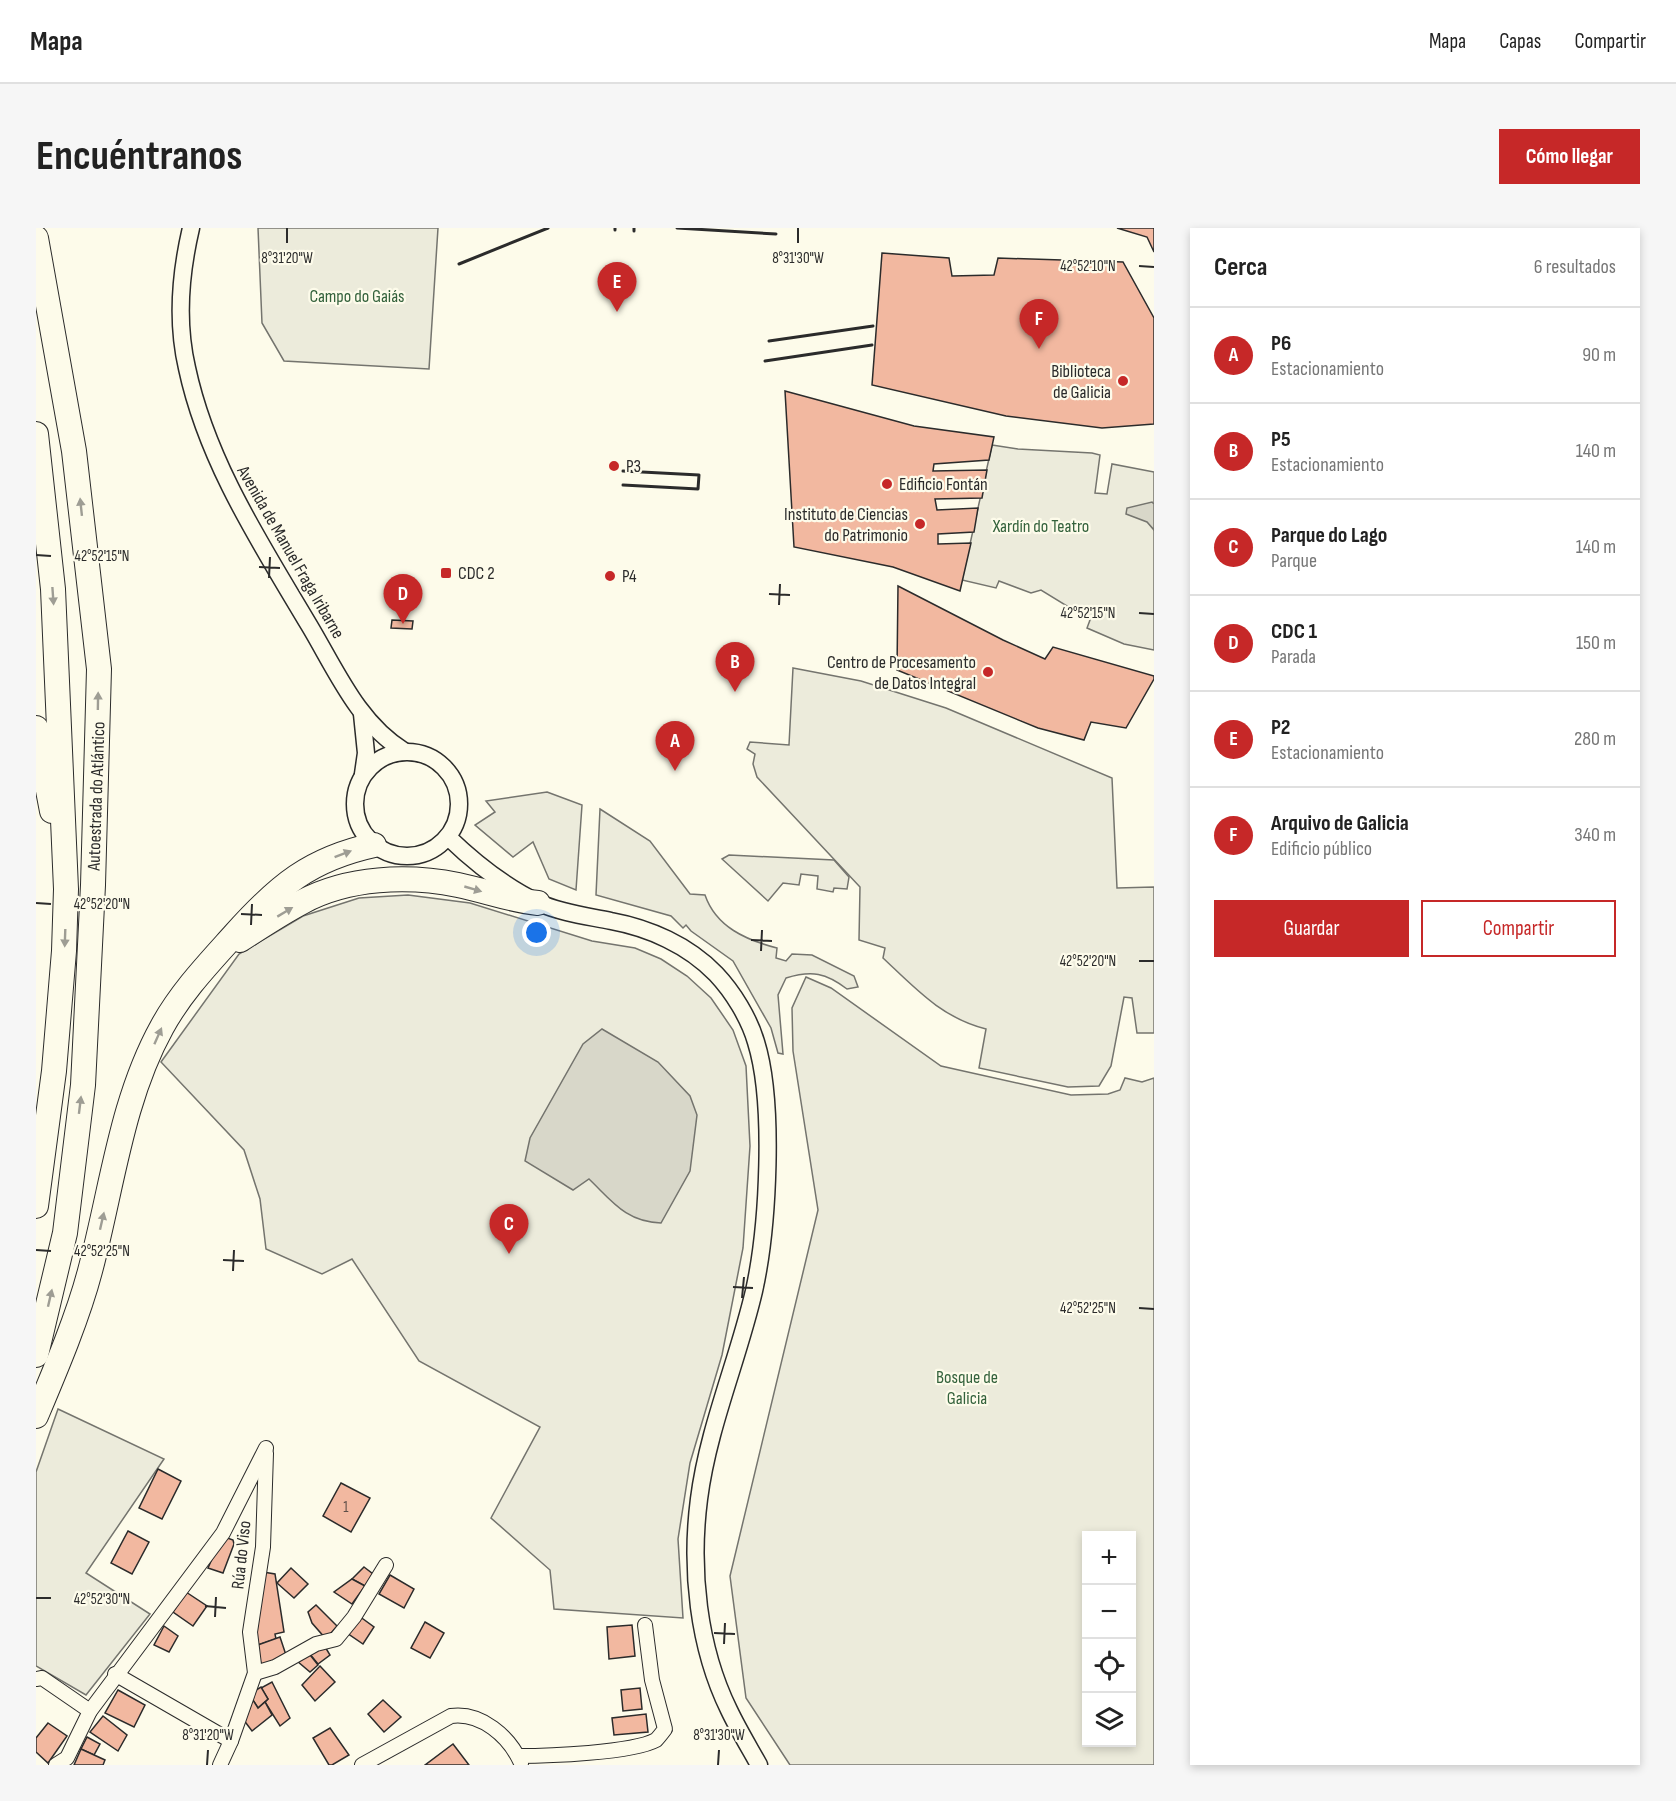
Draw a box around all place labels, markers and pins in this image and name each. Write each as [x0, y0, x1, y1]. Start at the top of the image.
pin: E [598, 262, 636, 312]
pin: F [1020, 300, 1058, 349]
place label: Biblioteca de Galicia [1051, 361, 1111, 403]
marker: Biblioteca de Galicia [1116, 374, 1130, 388]
place label: P3 [626, 456, 641, 477]
marker: P3 [607, 459, 621, 473]
place label: Edificio Fontán [899, 474, 988, 495]
marker: Edificio Fontán [880, 477, 894, 491]
place label: Instituto de Ciencias do Patrimonio [784, 504, 908, 546]
marker: Instituto de Ciencias do Patrimonio [913, 517, 927, 531]
place label: CDC 2 [458, 563, 495, 584]
marker: CDC 2 [439, 566, 453, 580]
place label: P4 [622, 566, 637, 587]
marker: P4 [603, 569, 617, 583]
pin: D [384, 574, 422, 624]
pin: B [716, 642, 754, 692]
place label: Centro de Procesamento de Datos Integral [827, 652, 976, 694]
marker: Centro de Procesamento de Datos Integral [981, 665, 995, 679]
pin: A [656, 722, 694, 771]
pin: C [490, 1204, 528, 1254]

